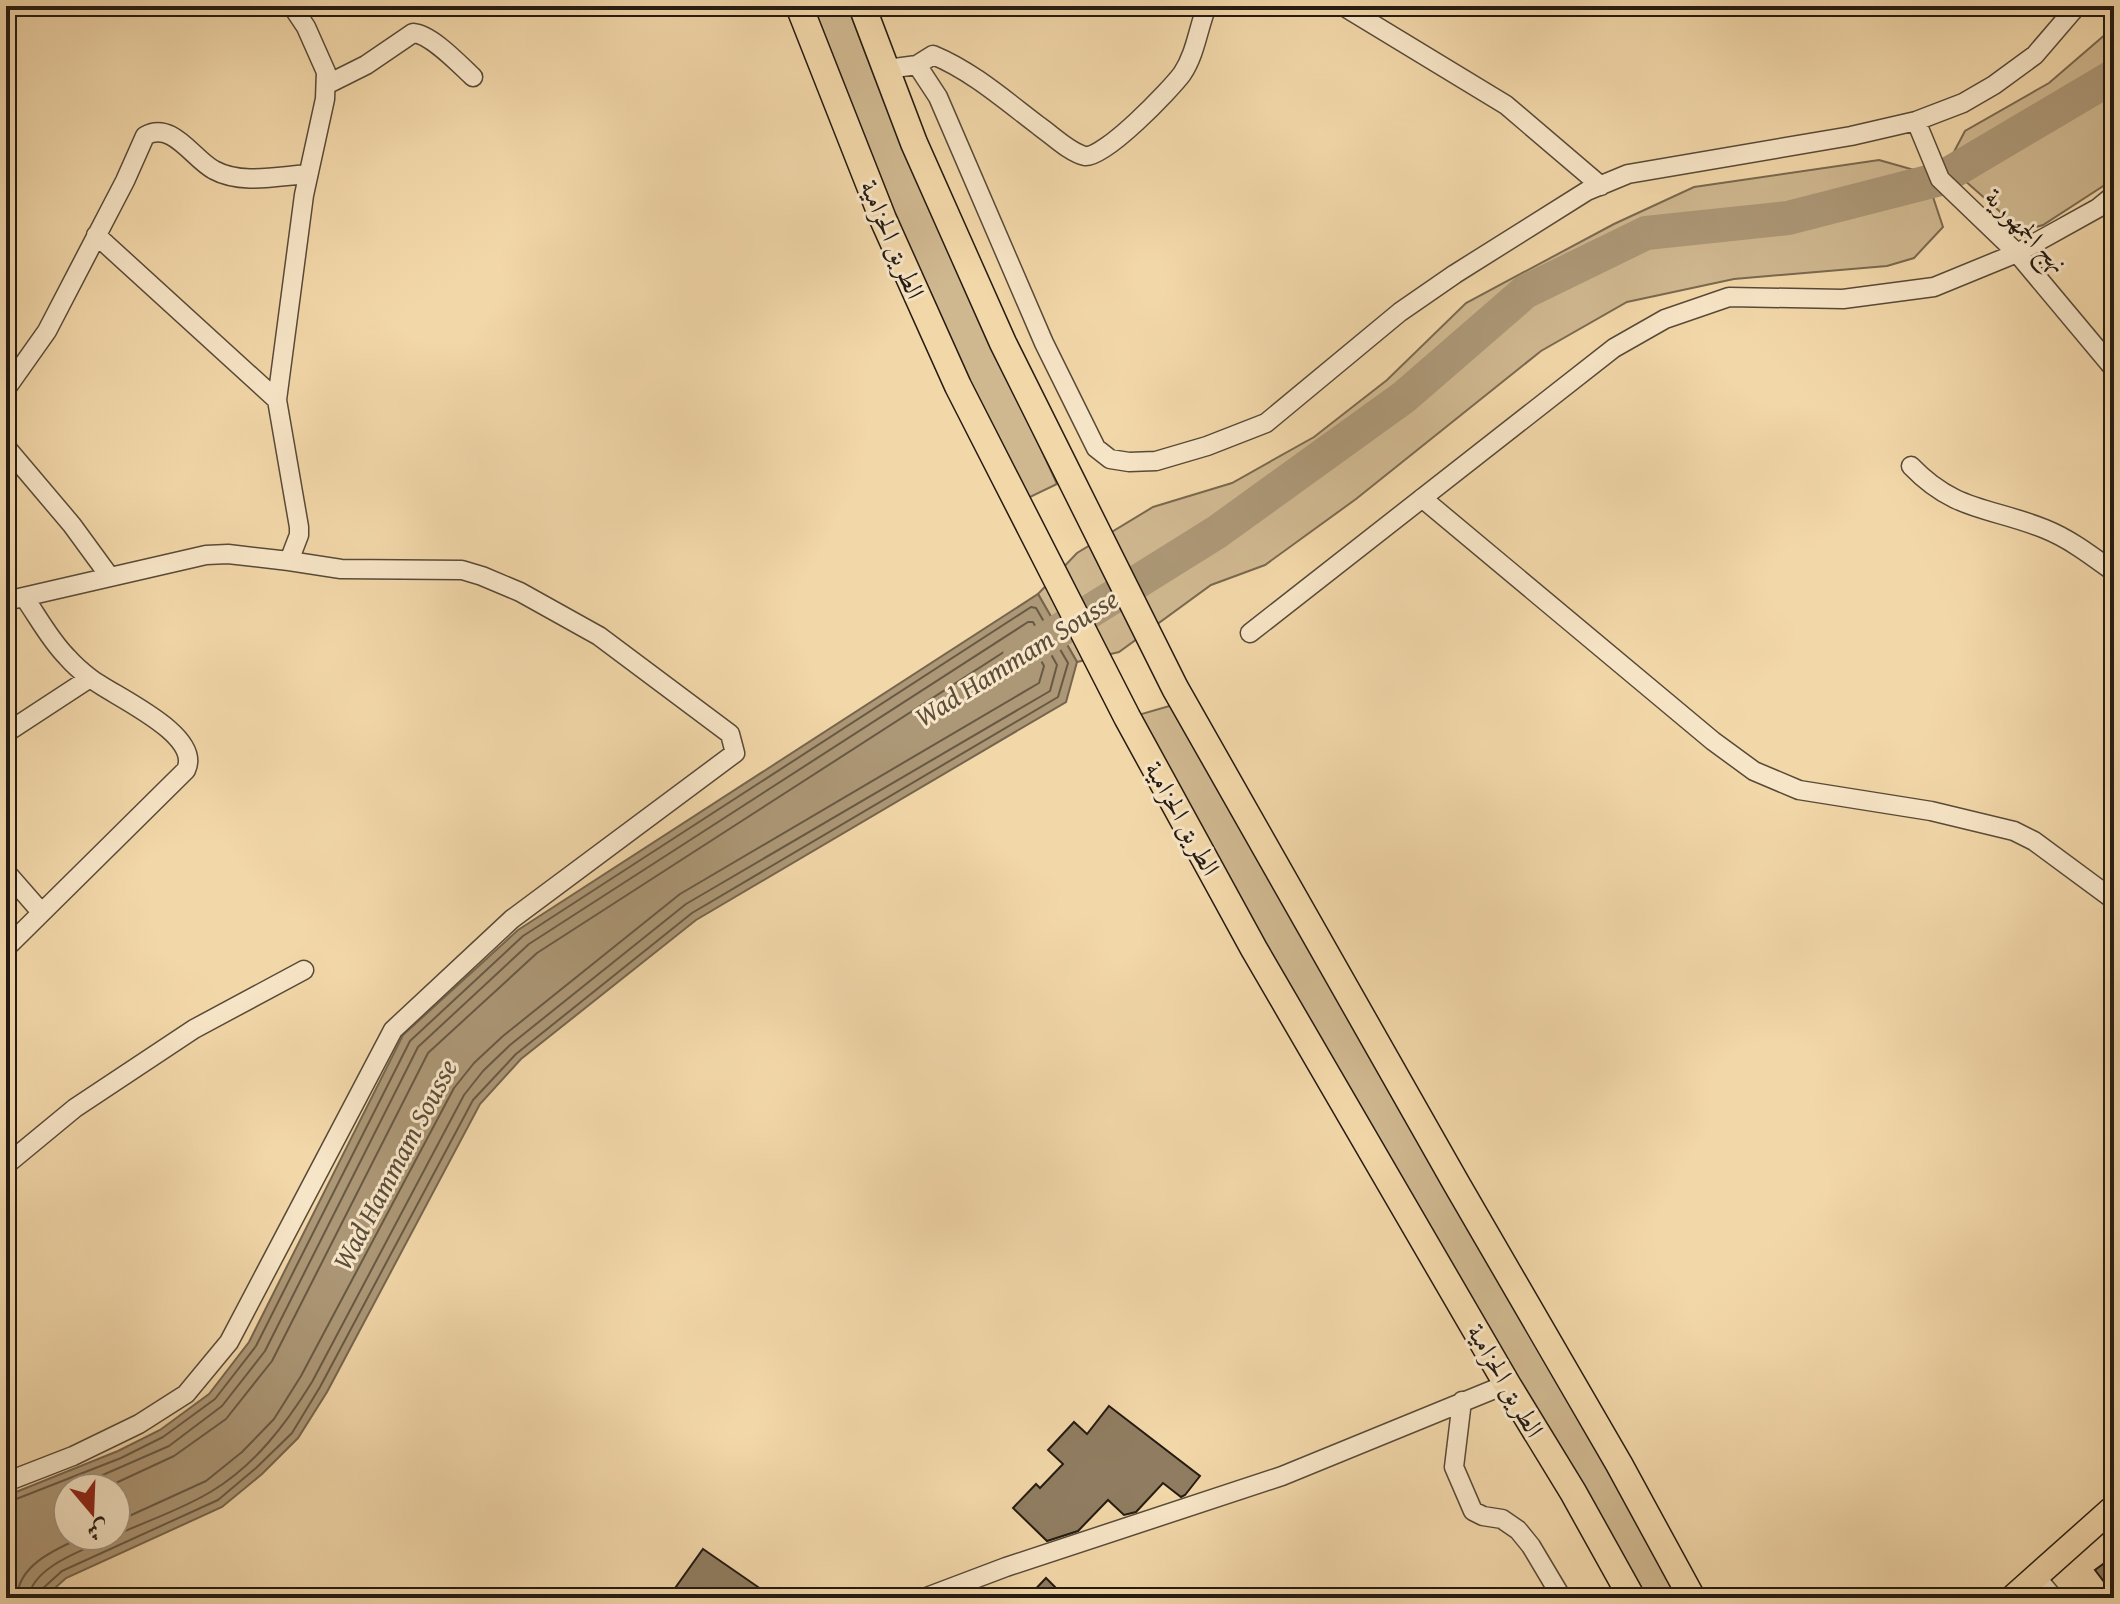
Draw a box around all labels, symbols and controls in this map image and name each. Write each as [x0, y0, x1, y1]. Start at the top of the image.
street label: الطريق الحزامية [850, 173, 936, 305]
street label: نهج الجمهورية [1973, 178, 2078, 285]
water label: Wad Hammam Sousse [906, 578, 1126, 736]
street label: الطريق الحزامية [1135, 753, 1231, 883]
water label: Wad Hammam Sousse [321, 1051, 467, 1277]
street label: الطريق الحزامية [1458, 1316, 1554, 1444]
north arrow [52, 1472, 132, 1552]
text: ش [83, 1512, 114, 1550]

